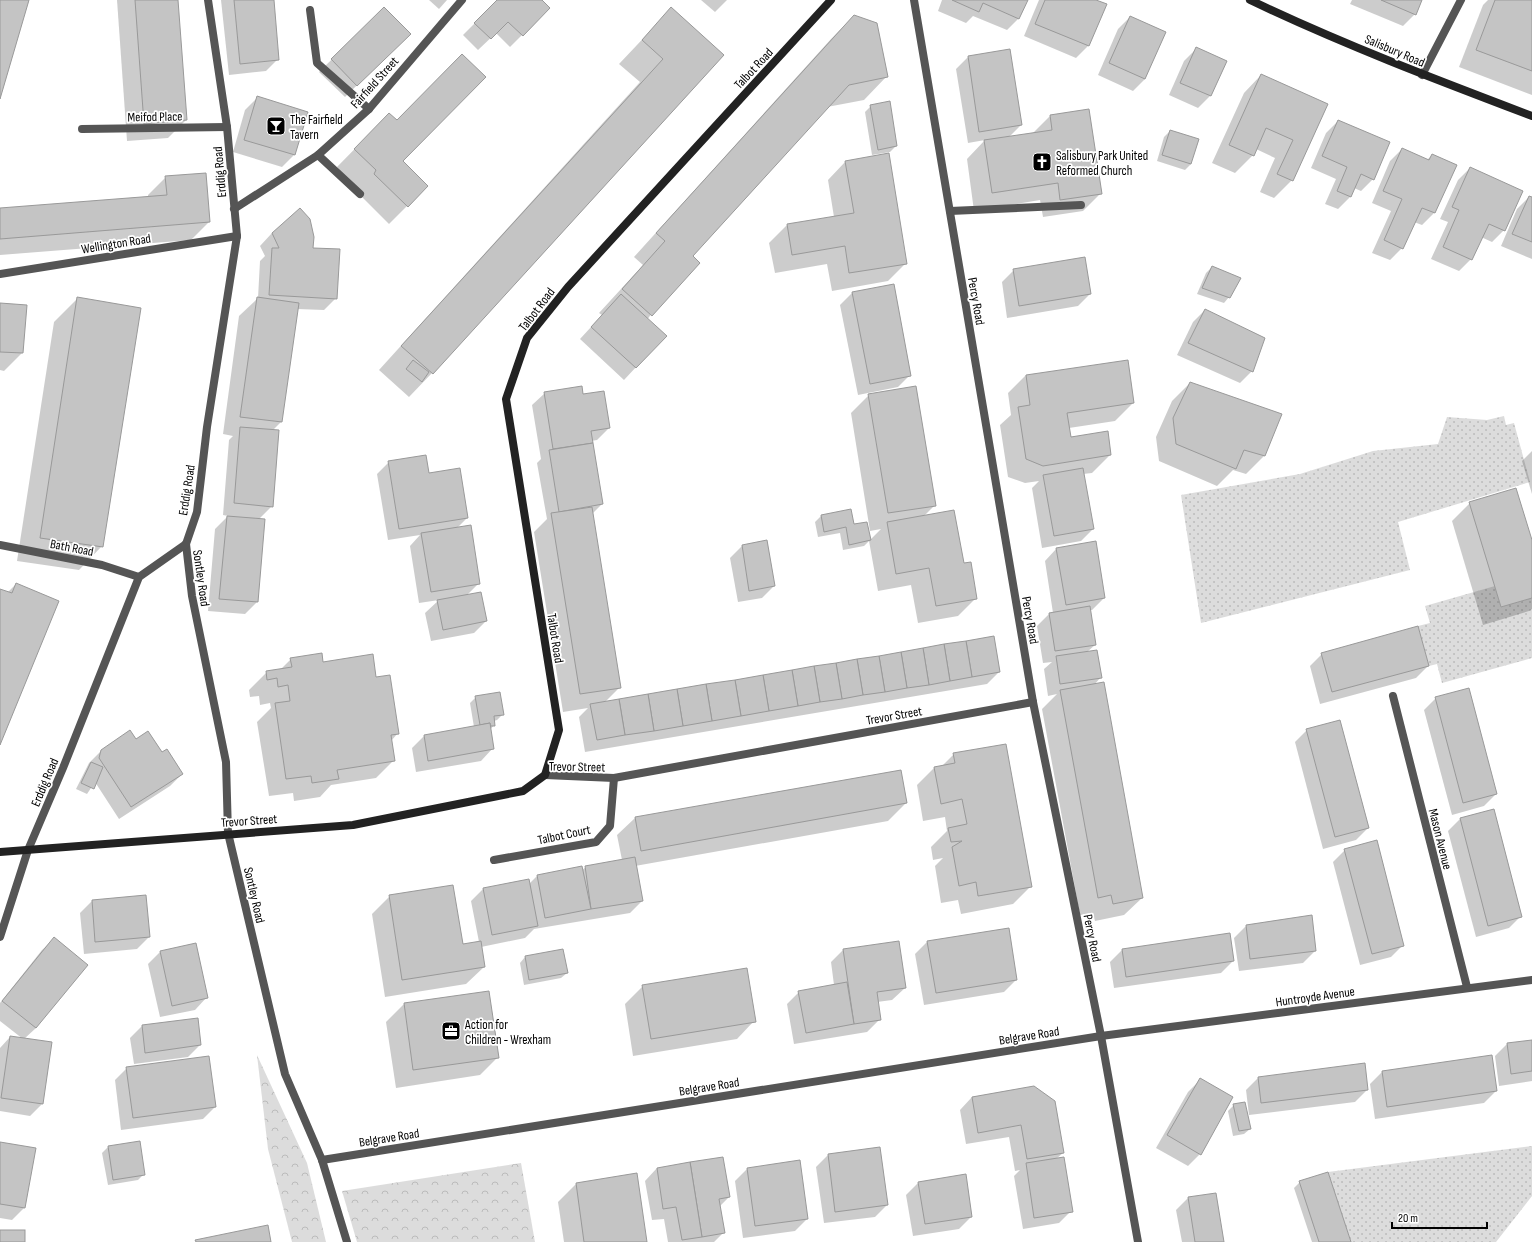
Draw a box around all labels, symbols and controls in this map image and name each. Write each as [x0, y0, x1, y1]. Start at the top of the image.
street label: Salisbury Road [1362, 31, 1427, 71]
street label: Talbot Road [731, 45, 777, 93]
street label: Fairfield Street [347, 53, 402, 112]
street label: Meifod Place [127, 109, 183, 125]
place label: The Fairfield Tavern [290, 112, 343, 143]
bar icon: The Fairfield Tavern [265, 115, 287, 137]
street label: Erddig Road [210, 146, 230, 198]
place label: Salisbury Park United Reformed Church [1056, 148, 1148, 179]
church icon: Salisbury Park United Reformed Church [1031, 151, 1053, 173]
street label: Wellington Road [80, 231, 152, 257]
street label: Percy Road [964, 276, 988, 326]
street label: Talbot Road [515, 285, 558, 335]
street label: Erddig Road [175, 464, 199, 517]
street label: Bath Road [49, 536, 95, 560]
street label: Sontley Road [189, 549, 213, 607]
street label: Percy Road [1018, 595, 1042, 645]
street label: Talbot Road [543, 612, 567, 664]
street label: Trevor Street [865, 703, 923, 729]
street label: Erddig Road [28, 756, 62, 809]
street label: Trevor Street [549, 759, 605, 775]
street label: Mason Avenue [1425, 807, 1455, 871]
street label: Trevor Street [220, 811, 278, 831]
street label: Talbot Court [536, 822, 592, 848]
street label: Sontley Road [240, 866, 268, 925]
street label: Percy Road [1080, 913, 1104, 963]
street label: Huntroyde Avenue [1274, 984, 1356, 1010]
place label: Action for Children - Wrexham [464, 1017, 551, 1048]
office icon: Action for Children - Wrexham [440, 1020, 462, 1042]
street label: Belgrave Road [998, 1023, 1061, 1049]
street label: Belgrave Road [678, 1074, 741, 1100]
street label: Belgrave Road [358, 1125, 421, 1151]
scale bar [1392, 1204, 1487, 1230]
text: 20 m [1398, 1211, 1418, 1226]

